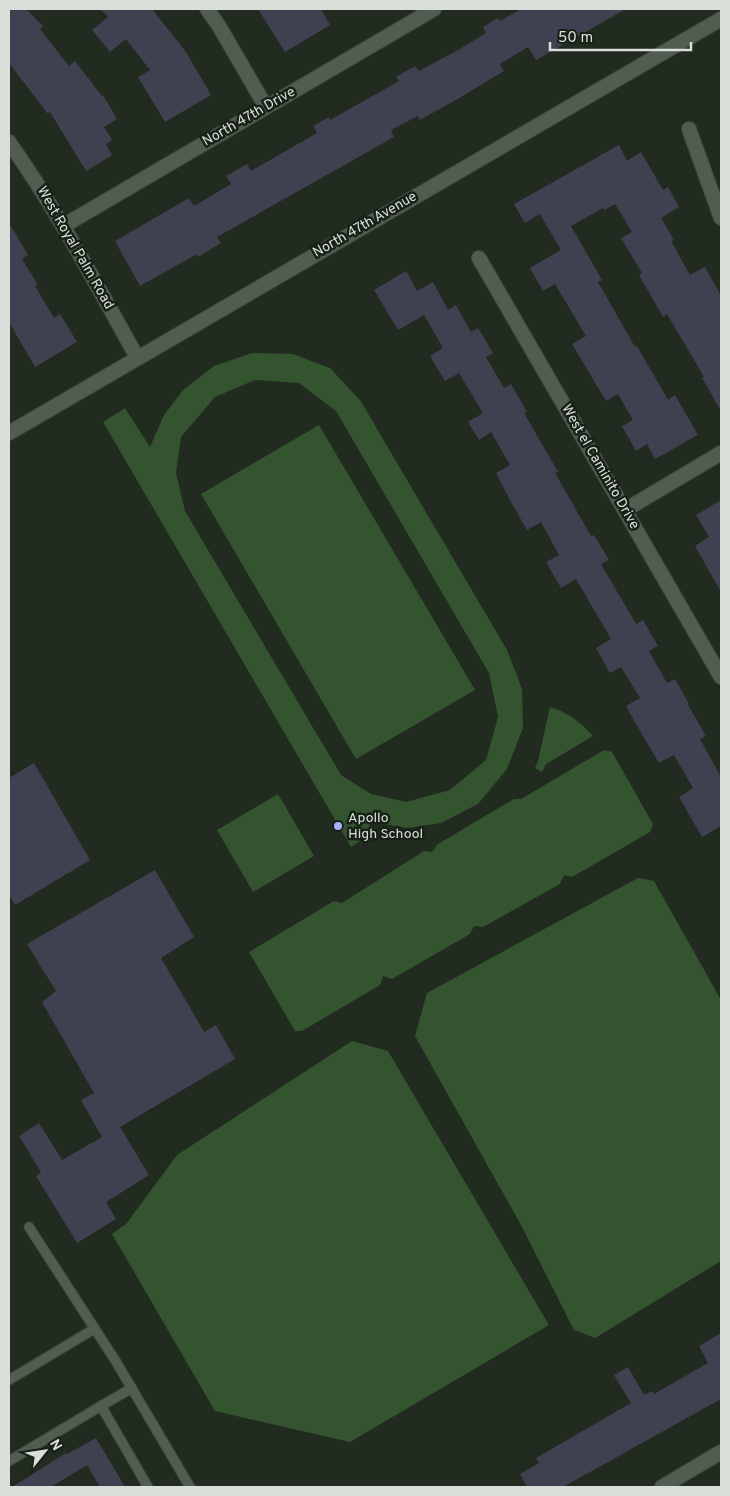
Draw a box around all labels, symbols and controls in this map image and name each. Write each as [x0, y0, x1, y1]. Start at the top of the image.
scale bar [550, 20, 691, 52]
text: 50 m [558, 29, 593, 48]
street label: North 47th Drive [200, 84, 298, 150]
street label: West Royal Palm Road [33, 183, 117, 313]
street label: North 47th Avenue [310, 188, 420, 262]
street label: West el Caminito Drive [557, 402, 643, 532]
place label: Apollo High School [348, 810, 423, 843]
marker: Apollo High School [332, 820, 344, 832]
north arrow [20, 1426, 70, 1476]
text: N [45, 1437, 65, 1454]

